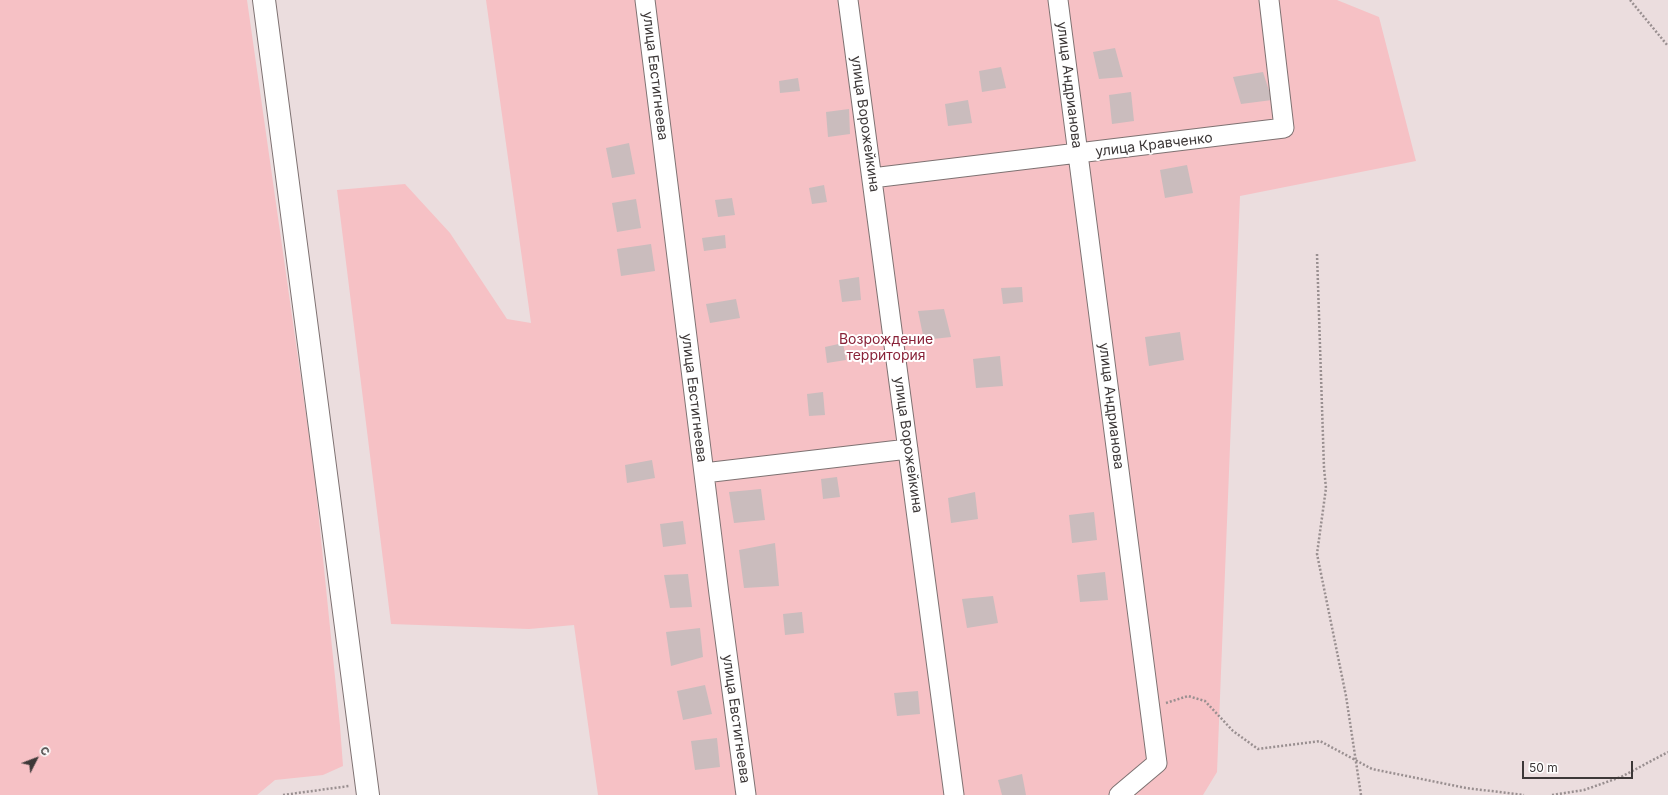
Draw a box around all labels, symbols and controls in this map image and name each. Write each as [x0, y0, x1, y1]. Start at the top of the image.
street label: улица Евстигнеева [639, 11, 671, 141]
street label: улица Андрианова [1053, 21, 1085, 149]
street label: улица Ворожейкина [847, 55, 883, 193]
street label: улица Кравченко [1095, 129, 1213, 161]
park label: Возрождение территория [839, 332, 933, 364]
street label: улица Евстигнеева [678, 333, 710, 463]
street label: улица Андрианова [1095, 342, 1127, 470]
street label: улица Ворожейкина [890, 376, 926, 514]
street label: улица Евстигнеева [719, 654, 753, 784]
north arrow [16, 739, 56, 779]
text: С [37, 743, 53, 759]
scale bar [1524, 753, 1635, 779]
text: 50 m [1529, 760, 1558, 775]

